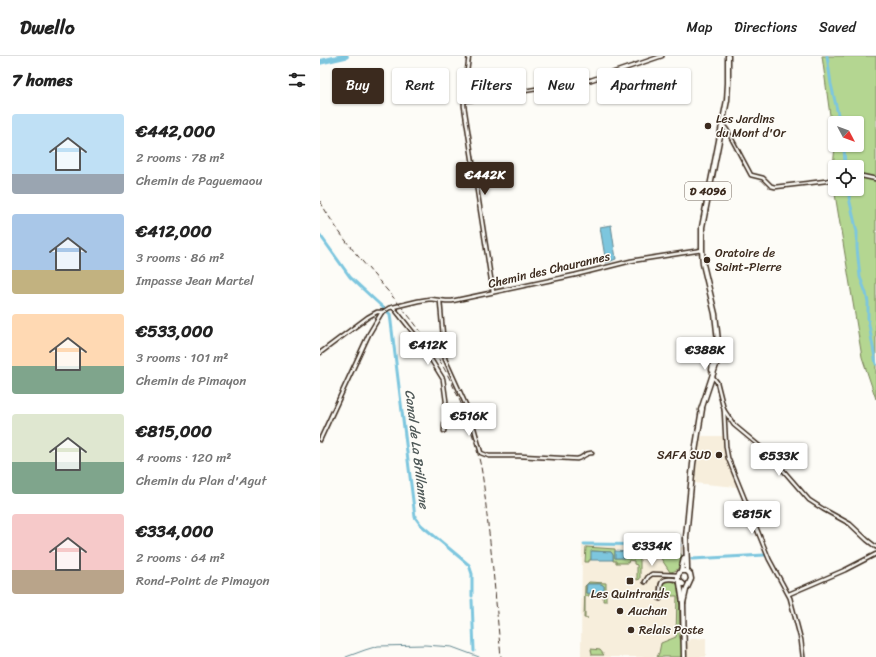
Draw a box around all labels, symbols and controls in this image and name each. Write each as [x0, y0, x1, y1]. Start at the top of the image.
text: Dwello [20, 11, 75, 44]
text: Map [686, 15, 712, 40]
text: Directions [734, 15, 797, 40]
text: Saved [819, 15, 856, 40]
text: 7 homes [12, 65, 72, 95]
chip: Buy [332, 68, 384, 104]
chip: Rent [392, 68, 449, 104]
chip: Filters [457, 68, 526, 104]
chip: New [534, 68, 589, 104]
chip: Apartment [597, 68, 691, 104]
icon: filters [286, 69, 308, 91]
place label: Les Jardins du Mont d'Or [716, 108, 787, 144]
text: €442,000 [136, 116, 215, 146]
north arrow [828, 116, 864, 152]
map controls [828, 116, 864, 196]
marker: Les Jardins du Mont d'Or [703, 121, 713, 131]
icon: home [44, 130, 92, 178]
text: 2 rooms · 78 m² [136, 146, 225, 169]
button: locate [828, 160, 864, 196]
pin: €442K [457, 162, 513, 196]
text: €442K [465, 163, 505, 186]
text: Chemin de Paguemaou [136, 169, 262, 192]
road number: D 4096 [685, 182, 731, 200]
text: €412,000 [136, 216, 212, 246]
icon: home [44, 230, 92, 278]
place label: Oratoire de Saint-Pierre [715, 242, 782, 278]
street label: Chemin des Chaurannes [486, 245, 613, 295]
text: 3 rooms · 86 m² [136, 246, 224, 269]
marker: Oratoire de Saint-Pierre [702, 255, 712, 265]
text: Impasse Jean Martel [136, 269, 254, 292]
text: €533,000 [136, 316, 213, 346]
icon: home [44, 330, 92, 378]
pin: €412K [400, 332, 456, 366]
text: €412K [409, 333, 447, 356]
pin: €388K [677, 337, 733, 371]
text: €388K [685, 338, 725, 361]
text: 3 rooms · 101 m² [136, 346, 228, 369]
text: Chemin de Pimayon [136, 369, 246, 392]
water label: Canal de La Brillanne [398, 388, 436, 511]
pin: €516K [441, 403, 497, 437]
text: €516K [450, 404, 488, 427]
text: €815,000 [136, 416, 212, 446]
icon: home [44, 430, 92, 478]
pin: €533K [751, 443, 807, 477]
place label: SAFA SUD [657, 444, 712, 466]
text: €533K [760, 444, 798, 467]
text: 4 rooms · 120 m² [136, 446, 231, 469]
marker: SAFA SUD [714, 450, 724, 460]
text: Chemin du Plan d'Agut [136, 469, 266, 492]
pin: €815K [724, 501, 780, 535]
text: €815K [733, 502, 771, 525]
text: €334,000 [136, 516, 213, 546]
icon: home [44, 530, 92, 578]
pin: €334K [624, 533, 680, 567]
text: €334K [633, 534, 671, 557]
text: 2 rooms · 64 m² [136, 546, 225, 569]
text: Rond-Point de Pimayon [136, 569, 270, 592]
marker: Les Quintrands [625, 576, 635, 586]
place label: Les Quintrands [591, 583, 670, 605]
place label: Auchan [627, 600, 668, 622]
marker: Auchan [615, 606, 625, 616]
place label: Relais Poste [639, 619, 704, 641]
marker: Relais Poste [626, 625, 636, 635]

